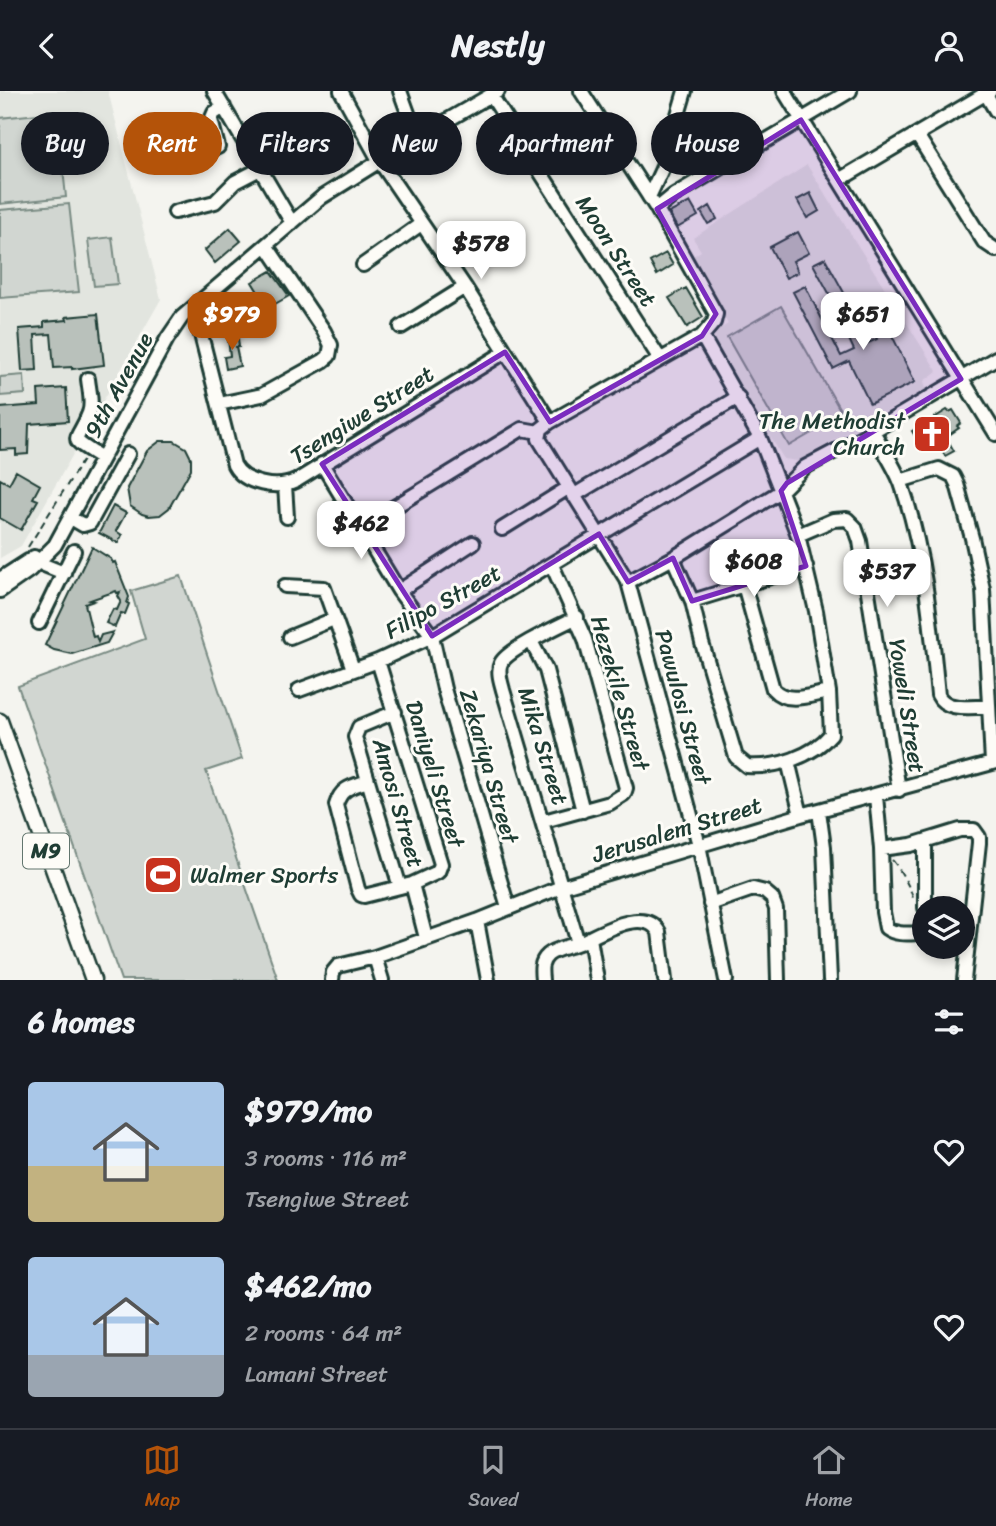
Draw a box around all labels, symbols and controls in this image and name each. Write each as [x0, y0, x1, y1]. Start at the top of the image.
text: Nestly [451, 17, 545, 74]
icon: back [28, 27, 66, 65]
icon: person [930, 27, 968, 65]
chip: Buy [21, 112, 109, 175]
chip: Rent [123, 112, 222, 175]
chip: Filters [236, 112, 354, 175]
chip: New [368, 112, 462, 175]
chip: Apartment [476, 112, 637, 175]
chip: House [651, 112, 764, 175]
street label: Moon Street [564, 186, 668, 316]
pin: $578 [440, 221, 522, 281]
text: $578 [453, 223, 509, 264]
pin: $979 [191, 293, 273, 352]
pin: $651 [822, 293, 904, 352]
text: $979 [204, 294, 260, 335]
text: $651 [837, 294, 889, 335]
street label: 9th Avenue [73, 324, 165, 446]
street label: Tsengiwe Street [282, 354, 442, 476]
place label: The Methodist Church [759, 401, 907, 468]
church icon: The Methodist Church [911, 413, 953, 455]
pin: $462 [320, 501, 402, 561]
text: $462 [333, 503, 389, 544]
pin: $608 [713, 539, 795, 599]
text: $608 [726, 541, 782, 582]
pin: $537 [846, 549, 928, 609]
text: $537 [859, 551, 915, 592]
street label: Filipo Street [377, 553, 509, 651]
street label: Hezekile Street [578, 611, 662, 777]
street label: Pawulosi Street [643, 625, 724, 791]
street label: Yoweli Street [876, 636, 938, 776]
street label: Mika Street [506, 682, 580, 810]
street label: Zekariya Street [447, 684, 531, 850]
street label: Daniyeli Street [393, 695, 477, 854]
street label: Amosi Street [360, 732, 436, 873]
street label: Jerusalem Street [586, 785, 767, 876]
road number: M9 [23, 833, 69, 869]
sports icon: Walmer Sports [142, 854, 184, 896]
place label: Walmer Sports [190, 855, 338, 896]
map controls [912, 896, 975, 959]
button: layers [912, 896, 975, 959]
text: 6 homes [28, 995, 135, 1049]
icon: filters [930, 1003, 968, 1041]
text: $979/mo [245, 1084, 372, 1138]
icon: home [84, 1110, 168, 1194]
icon: heart [930, 1133, 968, 1171]
text: 3 rooms · 116 m² [245, 1138, 407, 1179]
text: Tsengiwe Street [245, 1179, 409, 1220]
text: $462/mo [245, 1259, 371, 1313]
icon: home [84, 1285, 168, 1369]
icon: heart [930, 1308, 968, 1346]
text: 2 rooms · 64 m² [245, 1313, 402, 1354]
text: Lamani Street [245, 1354, 388, 1395]
tab: Map [143, 1441, 181, 1516]
tab: Saved [468, 1441, 518, 1516]
tab: Home [805, 1441, 853, 1516]

